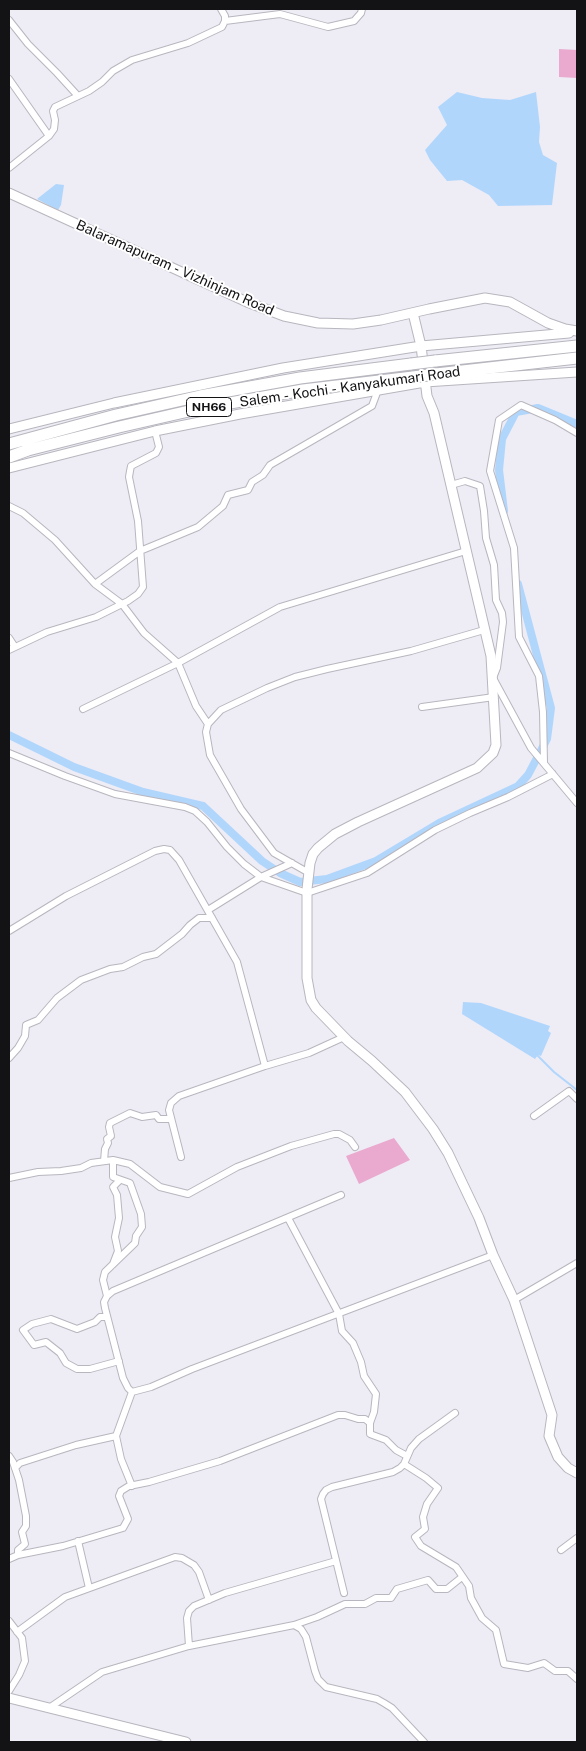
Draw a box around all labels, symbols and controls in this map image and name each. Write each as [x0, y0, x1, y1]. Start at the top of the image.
street label: Balaramapuram - Vizhinjam Road [73, 217, 277, 319]
street label: Salem - Kochi - Kanyakumari Road [239, 363, 461, 411]
road number: NH66 [186, 398, 232, 417]

